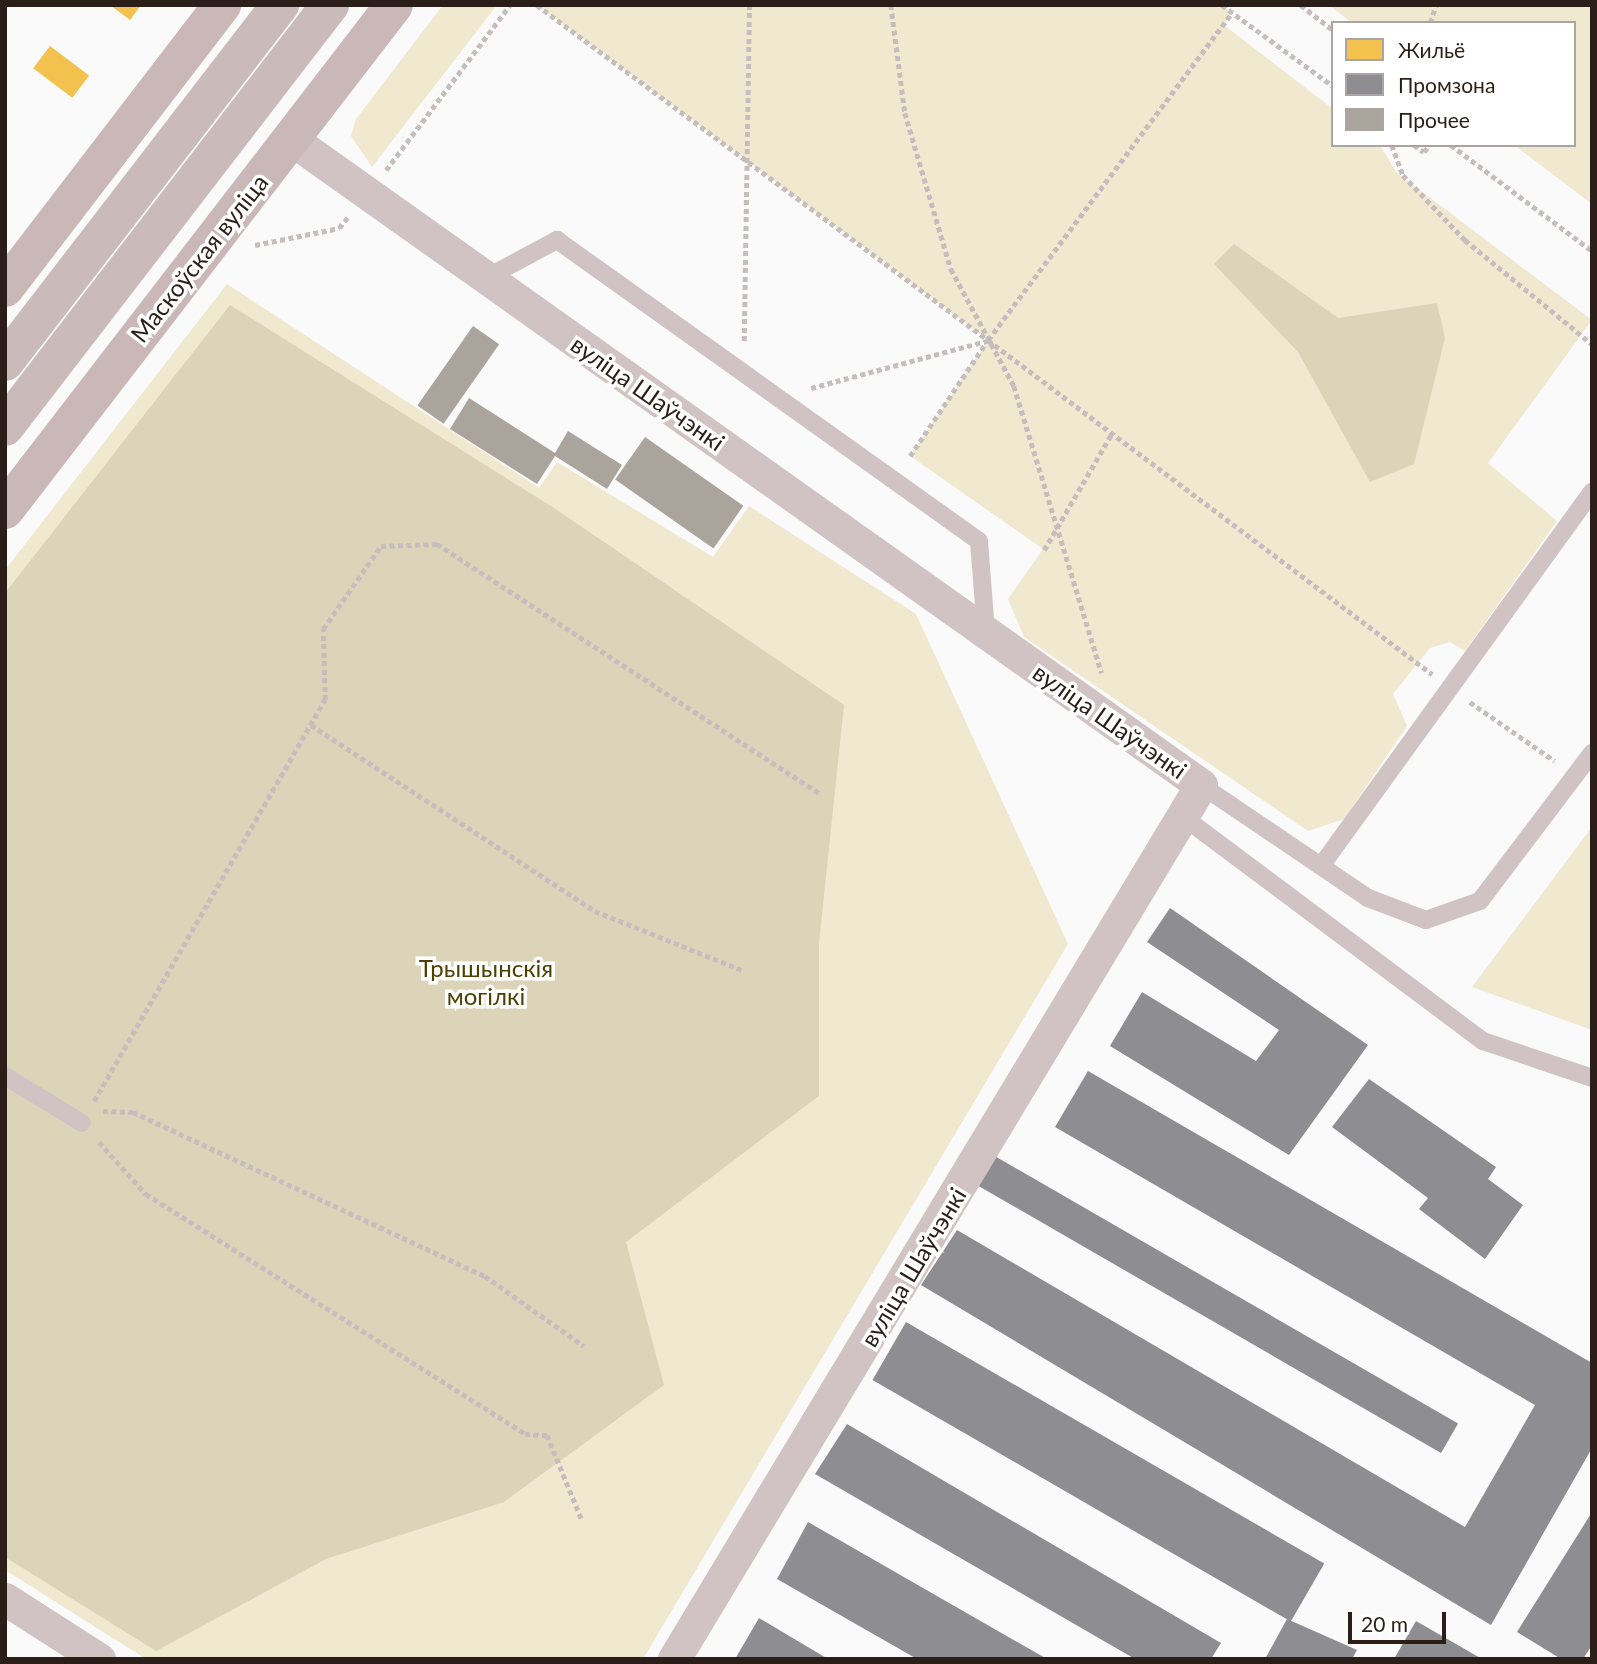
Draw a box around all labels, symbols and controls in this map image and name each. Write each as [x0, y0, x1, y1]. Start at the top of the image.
legend [1331, 21, 1576, 147]
text: Жильё [1398, 37, 1465, 62]
text: Промзона [1398, 72, 1495, 97]
text: Прочее [1398, 107, 1470, 132]
street label: Маскоўская вуліца [124, 168, 274, 348]
street label: вуліца Шаўчэнкі [566, 329, 730, 457]
street label: вуліца Шаўчэнкі [1028, 657, 1192, 785]
park label: Трышынскія могілкі [419, 954, 553, 1010]
street label: вуліца Шаўчэнкі [854, 1182, 972, 1352]
scale bar [1352, 1598, 1450, 1642]
text: 20 m [1361, 1611, 1408, 1636]

